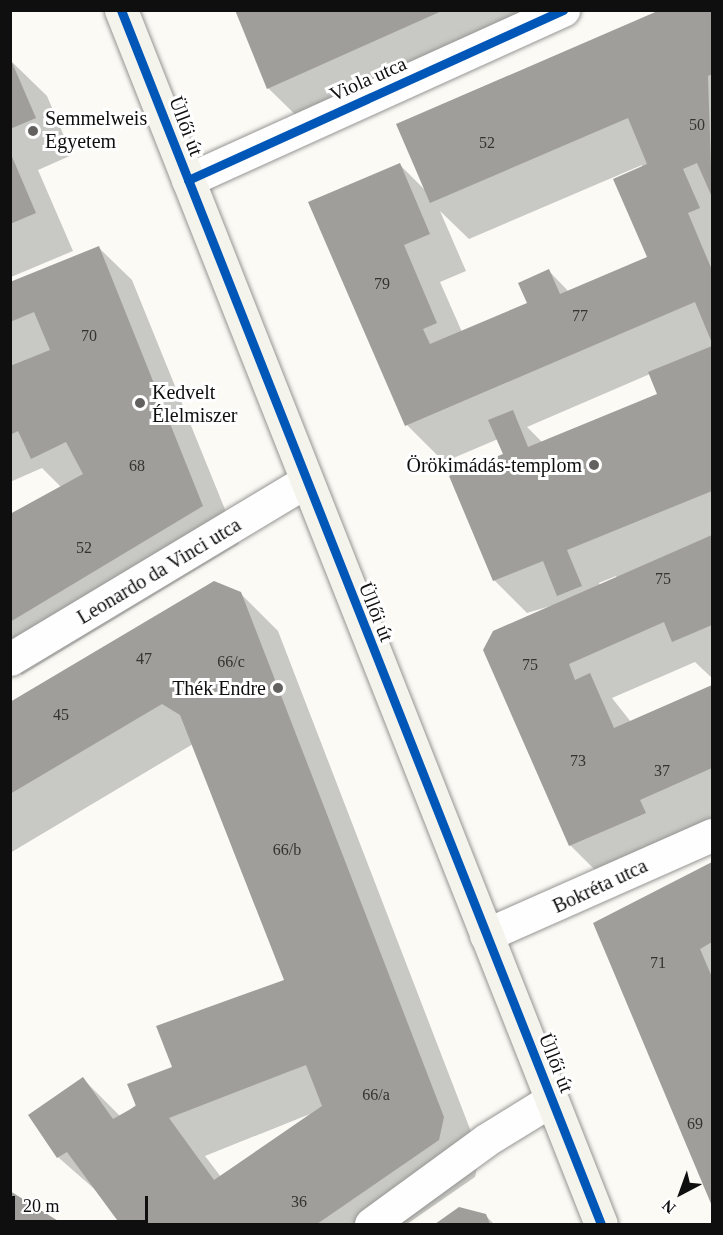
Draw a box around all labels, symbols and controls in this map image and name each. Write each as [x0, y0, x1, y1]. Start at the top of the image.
street label: Viola utca [326, 51, 410, 107]
street label: Üllői út [164, 93, 208, 159]
place label: Semmelweis Egyetem [45, 107, 147, 154]
house number: 50 [689, 115, 705, 135]
marker: Semmelweis Egyetem [26, 124, 40, 138]
house number: 52 [479, 133, 495, 153]
house number: 79 [374, 274, 390, 294]
house number: 77 [572, 306, 588, 326]
house number: 70 [81, 326, 97, 346]
place label: Kedvelt Élelmiszer [152, 380, 238, 427]
marker: Kedvelt Élelmiszer [133, 396, 147, 410]
place label: Örökimádás-templom [406, 453, 582, 477]
house number: 68 [129, 456, 145, 476]
marker: Örökimádás-templom [587, 458, 601, 472]
street label: Leonardo da Vinci utca [73, 513, 245, 629]
house number: 52 [76, 538, 92, 558]
house number: 75 [655, 569, 671, 589]
street label: Üllői út [353, 579, 399, 645]
house number: 47 [136, 649, 152, 669]
house number: 66/c [217, 652, 245, 672]
house number: 75 [522, 655, 538, 675]
place label: Thék Endre [172, 676, 266, 700]
marker: Thék Endre [271, 681, 285, 695]
house number: 45 [53, 705, 69, 725]
house number: 73 [570, 751, 586, 771]
house number: 37 [654, 761, 670, 781]
house number: 66/b [273, 840, 301, 860]
street label: Bokréta utca [549, 854, 651, 918]
house number: 71 [650, 953, 666, 973]
street label: Üllői út [533, 1030, 579, 1096]
house number: 66/a [362, 1085, 390, 1105]
house number: 69 [687, 1114, 703, 1134]
north arrow [651, 1163, 711, 1223]
scale bar [15, 1184, 152, 1222]
house number: 36 [291, 1192, 307, 1212]
text: 20 m [23, 1196, 60, 1216]
text: N [659, 1197, 679, 1217]

